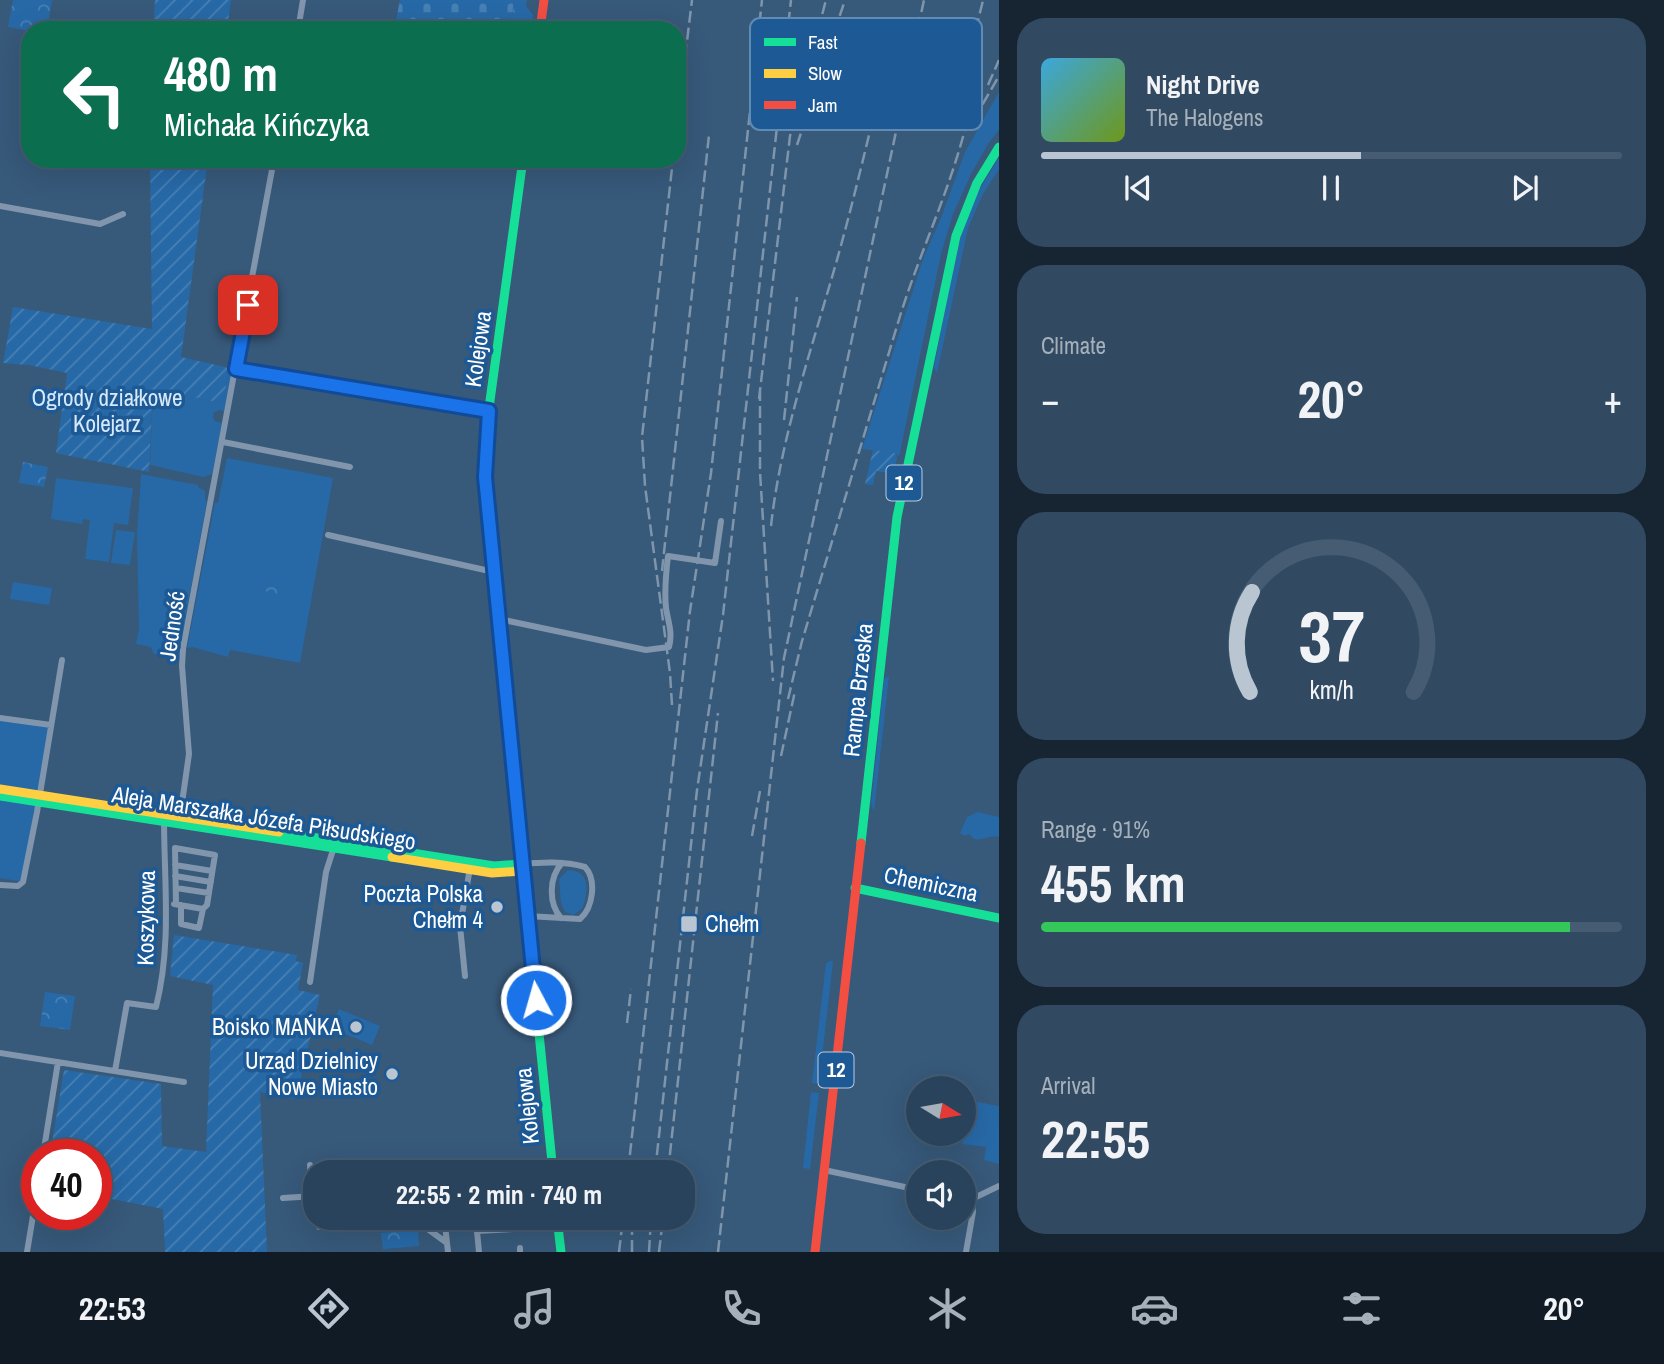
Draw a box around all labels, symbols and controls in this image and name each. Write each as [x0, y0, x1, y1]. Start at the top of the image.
legend [750, 18, 982, 130]
text: Fast [808, 29, 838, 55]
text: 480 m [164, 40, 278, 106]
icon: left [49, 49, 140, 140]
text: Slow [808, 60, 843, 86]
text: Night Drive [1146, 67, 1260, 102]
text: Jam [808, 92, 837, 118]
text: The Halogens [1146, 102, 1263, 133]
text: Michała Kińczyka [164, 103, 370, 146]
icon: previous [1119, 169, 1157, 207]
icon: pause [1312, 169, 1350, 207]
icon: next [1506, 169, 1544, 207]
pin [218, 275, 278, 335]
icon: arrive [229, 286, 267, 324]
street label: Kolejowa [457, 308, 498, 389]
text: Climate [1041, 330, 1106, 361]
text: 20° [1297, 364, 1366, 434]
text: − [1041, 374, 1059, 425]
text: + [1604, 374, 1622, 425]
park label: Ogrody działkowe Kolejarz [32, 382, 182, 439]
road number: 12 [886, 466, 922, 500]
text: 37 [1298, 587, 1365, 685]
street label: Jedność [151, 589, 192, 663]
street label: Rampa Brzeska [835, 621, 880, 758]
text: km/h [1309, 673, 1354, 707]
street label: Aleja Marszałka Józefa Piłsudskiego [109, 778, 418, 857]
text: Range · 91% [1041, 814, 1150, 845]
text: 455 km [1041, 848, 1186, 918]
street label: Chemiczna [881, 858, 981, 909]
street label: Koszykowa [129, 870, 162, 966]
place label: Poczta Polska Chełm 4 [363, 878, 484, 935]
marker: Poczta Polska Chełm 4 [489, 899, 505, 915]
place label: Chełm [705, 908, 760, 939]
marker: Chełm [679, 914, 699, 934]
position arrow [499, 963, 573, 1037]
place label: Boisko MAŃKA [212, 1011, 342, 1042]
marker: Boisko MAŃKA [348, 1019, 364, 1035]
place label: Urząd Dzielnicy Nowe Miasto [245, 1045, 379, 1102]
road number: 12 [818, 1052, 854, 1088]
marker: Urząd Dzielnicy Nowe Miasto [384, 1066, 400, 1082]
street label: Kolejowa [507, 1066, 546, 1146]
text: Arrival [1041, 1070, 1096, 1101]
north arrow [906, 1076, 976, 1146]
map controls [906, 1076, 976, 1230]
text: 22:55 [1041, 1104, 1150, 1174]
speed limit sign: 40 [21, 1139, 112, 1230]
button: sound [906, 1160, 976, 1230]
text: 22:55 · 2 min · 740 m [396, 1177, 602, 1212]
icon: directions [304, 1284, 353, 1333]
icon: music [510, 1284, 559, 1333]
icon: phone [717, 1284, 766, 1333]
icon: climate [923, 1284, 972, 1333]
icon: car [1130, 1284, 1179, 1333]
icon: filters [1337, 1284, 1386, 1333]
text: 22:53 [79, 1287, 146, 1330]
text: 20° [1543, 1287, 1585, 1330]

